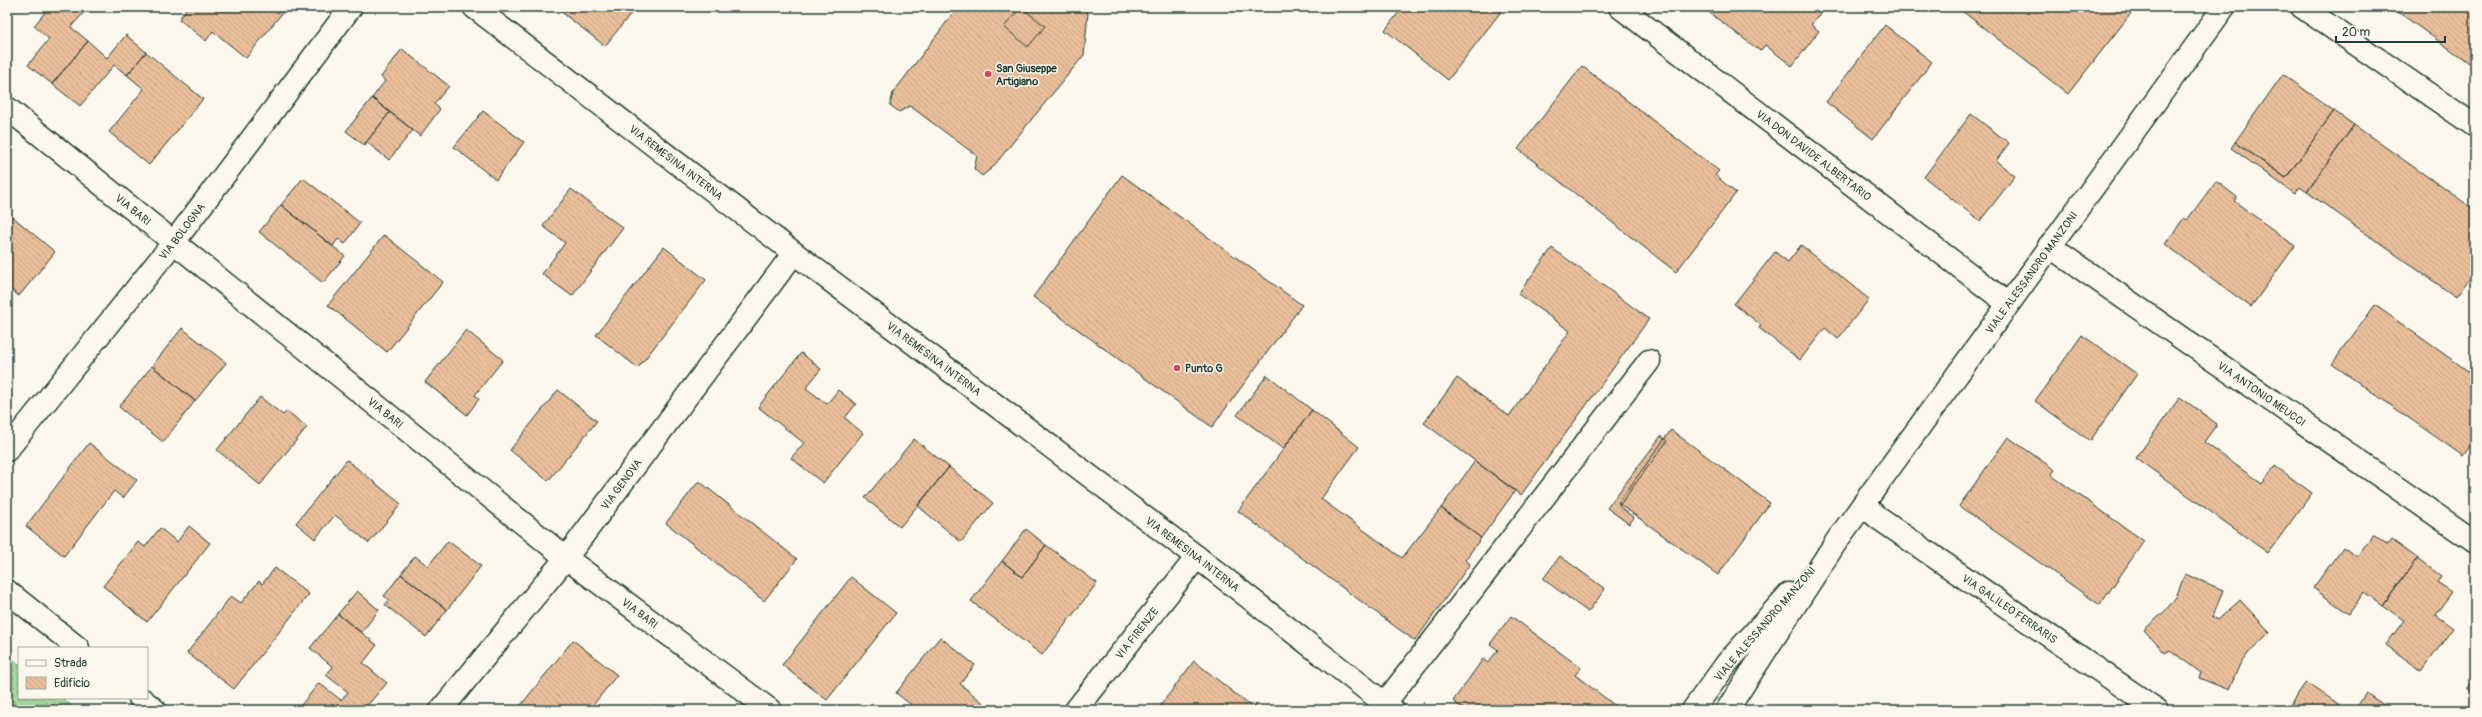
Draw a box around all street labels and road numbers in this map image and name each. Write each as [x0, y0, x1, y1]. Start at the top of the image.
street label: VIA DON DAVIDE ALBERTARIO [1754, 107, 1874, 203]
street label: VIA REMESINA INTERNA [627, 122, 726, 203]
street label: VIA BARI [113, 191, 154, 228]
street label: VIA BOLOGNA [156, 201, 207, 262]
street label: VIALE ALESSANDRO MANZONI [1983, 209, 2080, 336]
street label: VIA REMESINA INTERNA [884, 319, 984, 398]
street label: VIA ANTONIO MEUCCI [2215, 359, 2308, 429]
street label: VIA BARI [365, 394, 406, 431]
street label: VIA GENOVA [598, 456, 644, 512]
street label: VIA REMESINA INTERNA [1143, 514, 1242, 594]
street label: VIALE ALESSANDRO MANZONI [1712, 564, 1818, 684]
street label: VIA GALILEO FERRARIS [1960, 571, 2060, 646]
street label: VIA BARI [619, 595, 661, 631]
street label: VIA FIRENZE [1112, 605, 1161, 661]

